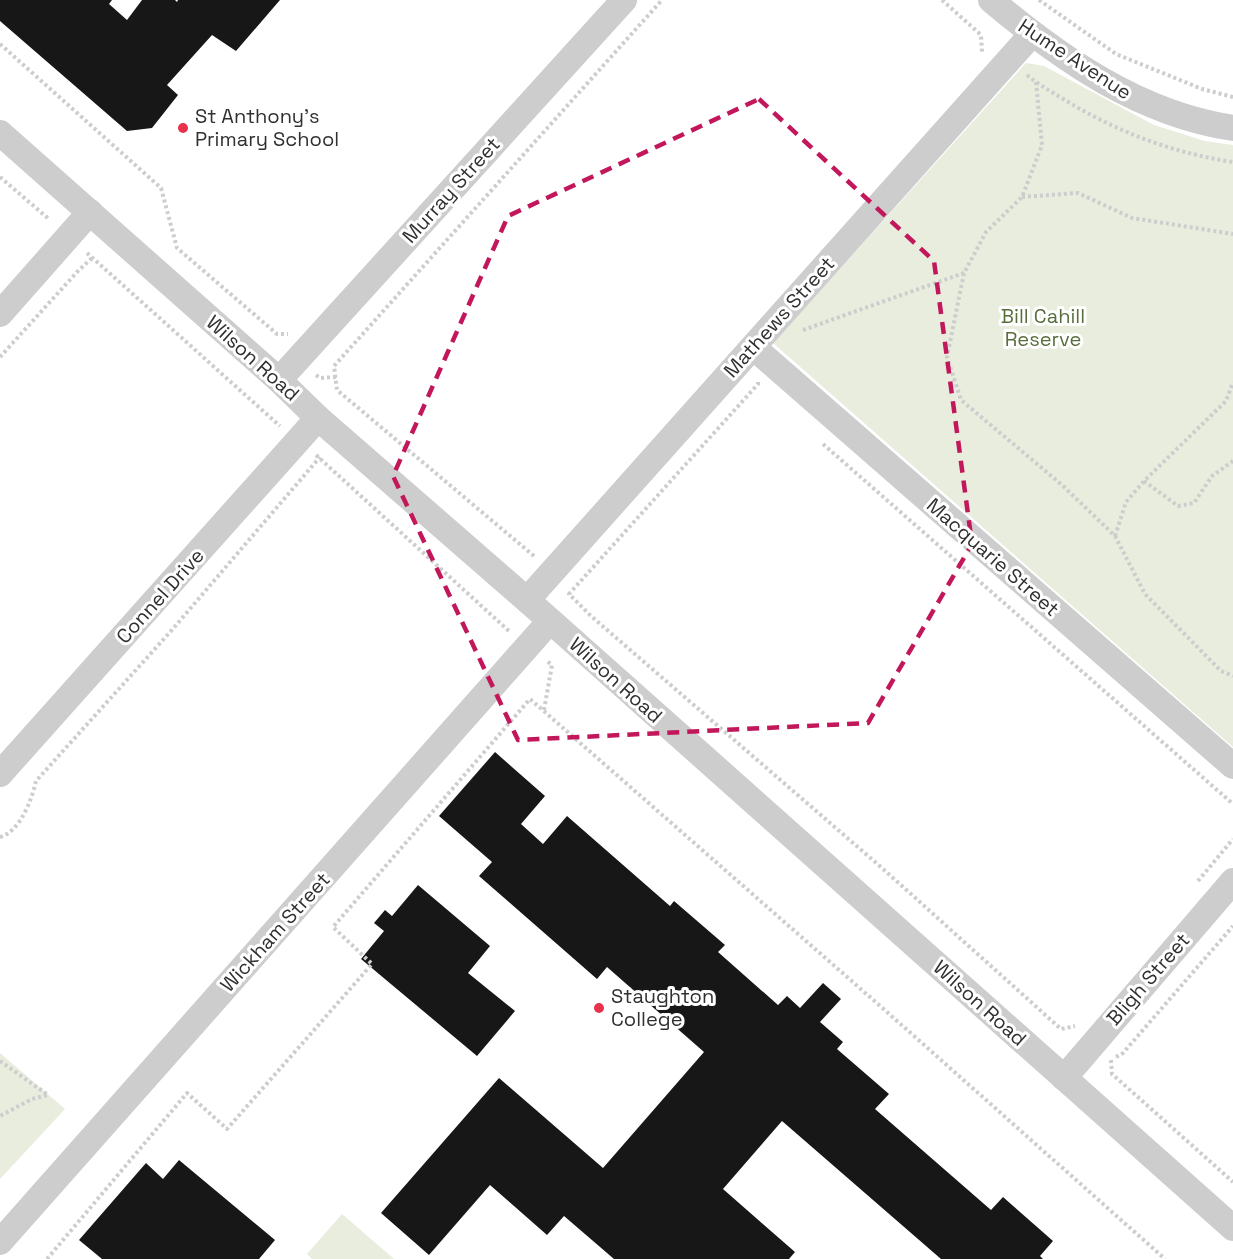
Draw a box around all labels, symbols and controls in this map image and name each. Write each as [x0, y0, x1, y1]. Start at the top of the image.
street label: Hume Avenue [1013, 13, 1137, 105]
place label: St Anthony's Primary School [195, 103, 339, 152]
marker: St Anthony's Primary School [176, 121, 190, 135]
street label: Murray Street [396, 131, 506, 249]
street label: Mathews Street [718, 251, 840, 383]
park label: Bill Cahill Reserve [1001, 303, 1085, 352]
street label: Wilson Road [201, 309, 305, 407]
street label: Macquarie Street [921, 492, 1065, 622]
street label: Connel Drive [110, 543, 210, 649]
street label: Wilson Road [564, 631, 668, 729]
street label: Wickham Street [214, 867, 336, 997]
street label: Bligh Street [1101, 927, 1195, 1031]
street label: Wilson Road [928, 954, 1032, 1052]
place label: Staughton College [611, 983, 714, 1032]
marker: Staughton College [592, 1001, 606, 1015]

